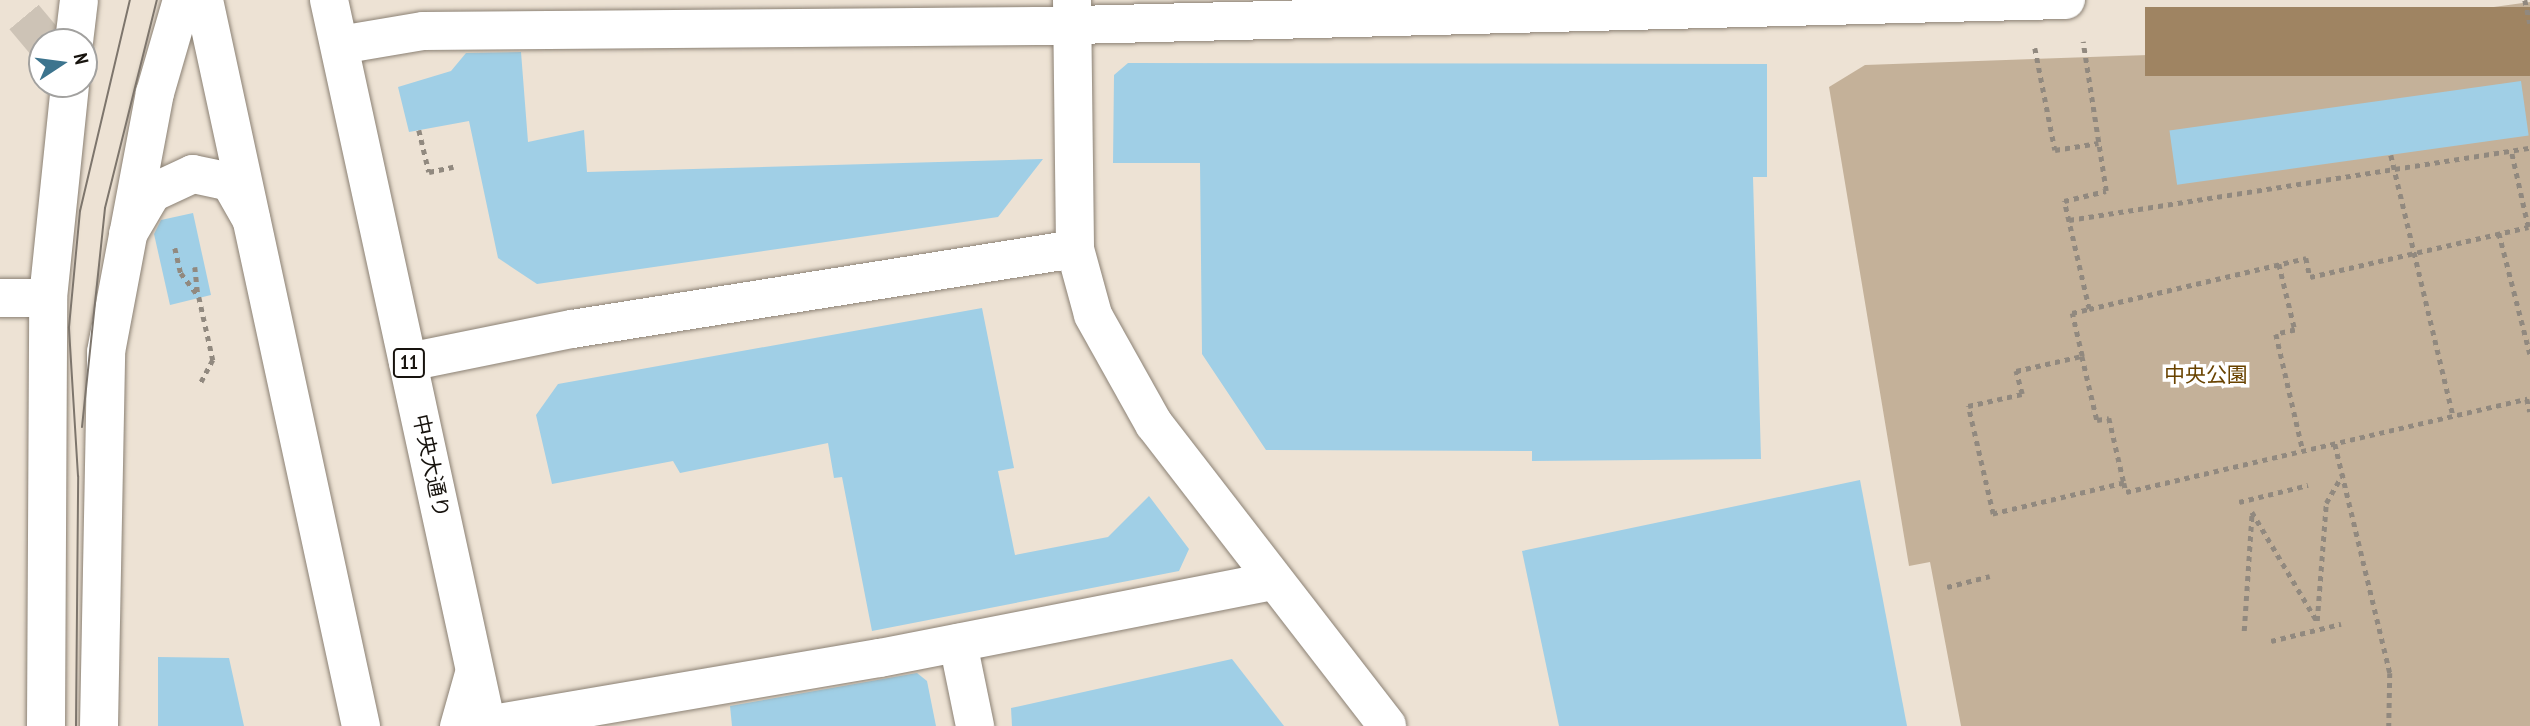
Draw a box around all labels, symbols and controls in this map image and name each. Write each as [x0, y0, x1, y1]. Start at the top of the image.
north arrow [28, 28, 98, 98]
text: N [69, 51, 94, 66]
road number: 11 [392, 348, 426, 378]
park label: 中央公園 [2164, 362, 2248, 388]
street label: 中央大通り [408, 412, 454, 520]

